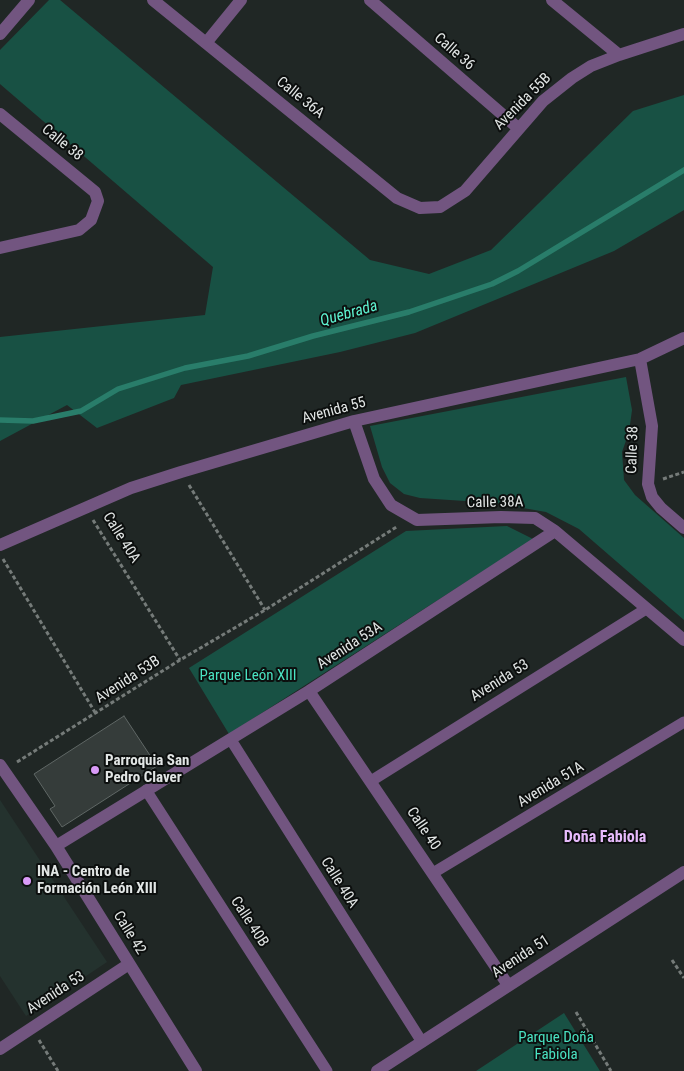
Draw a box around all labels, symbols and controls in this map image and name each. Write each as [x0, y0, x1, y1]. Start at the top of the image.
street label: Calle 36 [430, 30, 478, 74]
street label: Avenida 55B [491, 70, 555, 134]
street label: Calle 36A [272, 73, 328, 123]
street label: Calle 38 [38, 121, 86, 165]
water label: Quebrada [318, 297, 380, 331]
street label: Avenida 55 [300, 394, 368, 428]
street label: Calle 38 [623, 426, 643, 474]
street label: Calle 38A [467, 494, 523, 512]
street label: Calle 40A [98, 509, 144, 567]
street label: Avenida 53A [314, 618, 386, 674]
street label: Avenida 53B [92, 652, 164, 708]
street label: Avenida 53 [468, 656, 532, 706]
park label: Parque León XIII [199, 667, 297, 685]
place label: Parroquia San Pedro Claver [105, 752, 189, 787]
street label: Avenida 51A [515, 758, 587, 812]
marker: Parroquia San Pedro Claver [89, 764, 101, 776]
street label: Calle 40 [402, 804, 444, 854]
district label: Doña Fabiola [564, 828, 646, 848]
street label: Calle 40A [316, 854, 362, 912]
place label: INA - Centro de Formación León XIII [37, 863, 157, 898]
marker: INA - Centro de Formación León XIII [21, 875, 33, 887]
street label: Calle 40B [226, 894, 272, 950]
street label: Calle 42 [109, 908, 149, 958]
street label: Avenida 51 [489, 932, 553, 982]
street label: Avenida 53 [24, 968, 88, 1018]
park label: Parque Doña Fabiola [518, 1029, 594, 1064]

